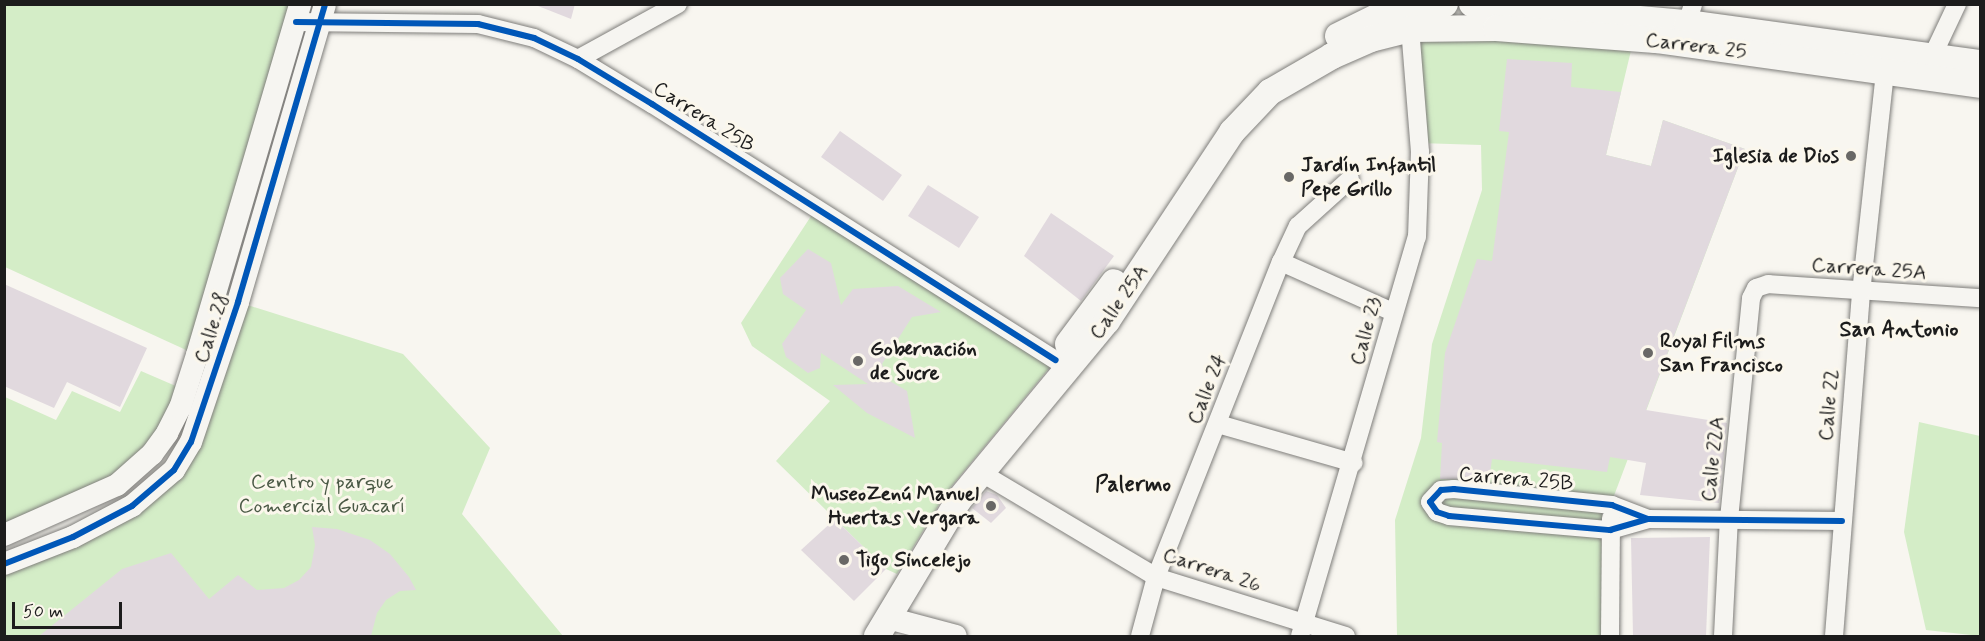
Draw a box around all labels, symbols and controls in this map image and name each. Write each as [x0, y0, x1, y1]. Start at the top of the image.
street label: Carrera 25 [1644, 27, 1748, 65]
street label: Carrera 25B [649, 76, 759, 158]
place label: Iglesia de Dios [1710, 143, 1839, 169]
marker: Iglesia de Dios [1844, 149, 1858, 163]
place label: Jardín Infantil Pepe Grillo [1301, 152, 1441, 202]
marker: Jardín Infantil Pepe Grillo [1282, 170, 1296, 184]
street label: Carrera 25A [1811, 252, 1927, 286]
street label: Calle 25A [1084, 260, 1154, 344]
street label: Calle 28 [189, 290, 235, 366]
street label: Calle 23 [1345, 294, 1387, 368]
district label: San Antonio [1841, 318, 1957, 344]
place label: Royal Films San Francisco [1660, 328, 1786, 378]
place label: Gobernación de Sucre [870, 336, 977, 386]
marker: Royal Films San Francisco [1641, 346, 1655, 360]
street label: Calle 24 [1182, 350, 1232, 428]
marker: Gobernación de Sucre [851, 354, 865, 368]
street label: Calle 22 [1813, 368, 1845, 442]
street label: Calle 22A [1696, 415, 1730, 503]
street label: Carrera 25B [1458, 461, 1574, 497]
park label: Centro y parque Comercial Guacarí [237, 469, 407, 519]
district label: Palermo [1095, 473, 1171, 499]
place label: MuseoZenú Manuel Huertas Vergara [811, 481, 979, 531]
marker: MuseoZenú Manuel Huertas Vergara [984, 499, 998, 513]
street label: Carrera 26 [1160, 542, 1264, 598]
place label: Tigo Sincelejo [856, 547, 972, 573]
marker: Tigo Sincelejo [837, 553, 851, 567]
scale bar [15, 590, 124, 628]
text: 50 m [23, 600, 63, 624]

